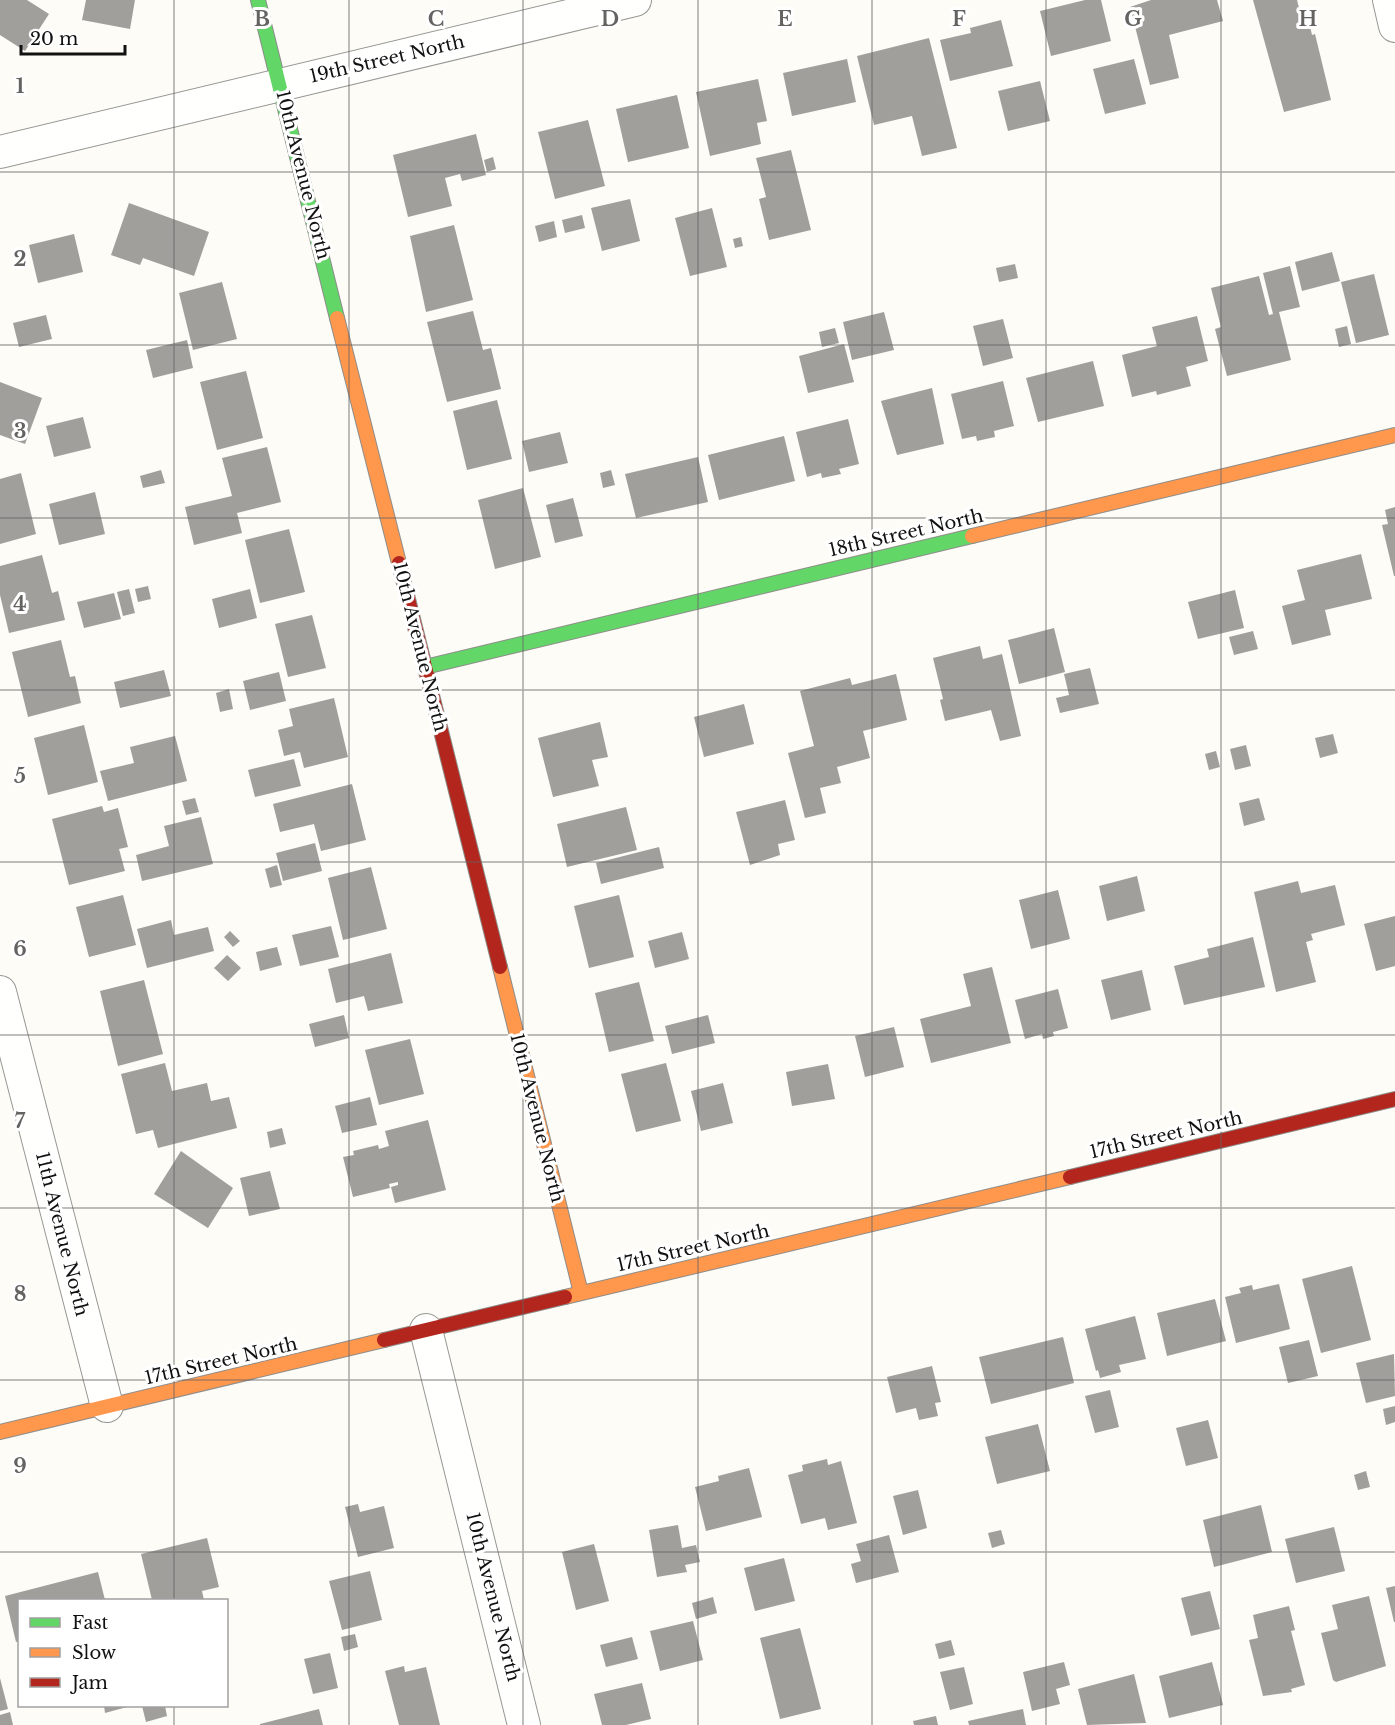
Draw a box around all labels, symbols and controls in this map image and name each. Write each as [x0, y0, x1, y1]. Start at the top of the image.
text: B [254, 7, 270, 31]
text: C [428, 7, 444, 31]
text: D [601, 7, 619, 31]
text: E [777, 7, 793, 31]
text: F [952, 7, 966, 31]
text: G [1124, 7, 1142, 31]
text: H [1299, 7, 1318, 31]
scale bar [21, 18, 124, 56]
text: 20 m [30, 28, 78, 50]
street label: 19th Street North [307, 30, 467, 88]
text: 1 [16, 74, 25, 98]
street label: 10th Avenue North [271, 88, 335, 262]
text: 2 [13, 247, 27, 271]
text: 3 [14, 419, 26, 443]
street label: 18th Street North [827, 505, 985, 561]
street label: 10th Avenue North [388, 560, 452, 734]
text: 4 [13, 592, 27, 616]
text: 5 [14, 764, 26, 788]
text: 6 [13, 937, 27, 961]
street label: 10th Avenue North [505, 1031, 569, 1205]
street label: 17th Street North [1088, 1107, 1244, 1163]
text: 7 [15, 1109, 26, 1133]
street label: 11th Avenue North [31, 1150, 93, 1318]
street label: 17th Street North [615, 1220, 771, 1276]
text: 8 [14, 1282, 26, 1306]
street label: 17th Street North [143, 1333, 299, 1389]
text: 9 [13, 1454, 27, 1478]
street label: 10th Avenue North [461, 1510, 525, 1684]
legend [18, 1599, 228, 1707]
text: Fast [72, 1612, 109, 1634]
text: Slow [72, 1642, 117, 1664]
text: Jam [70, 1672, 108, 1694]

